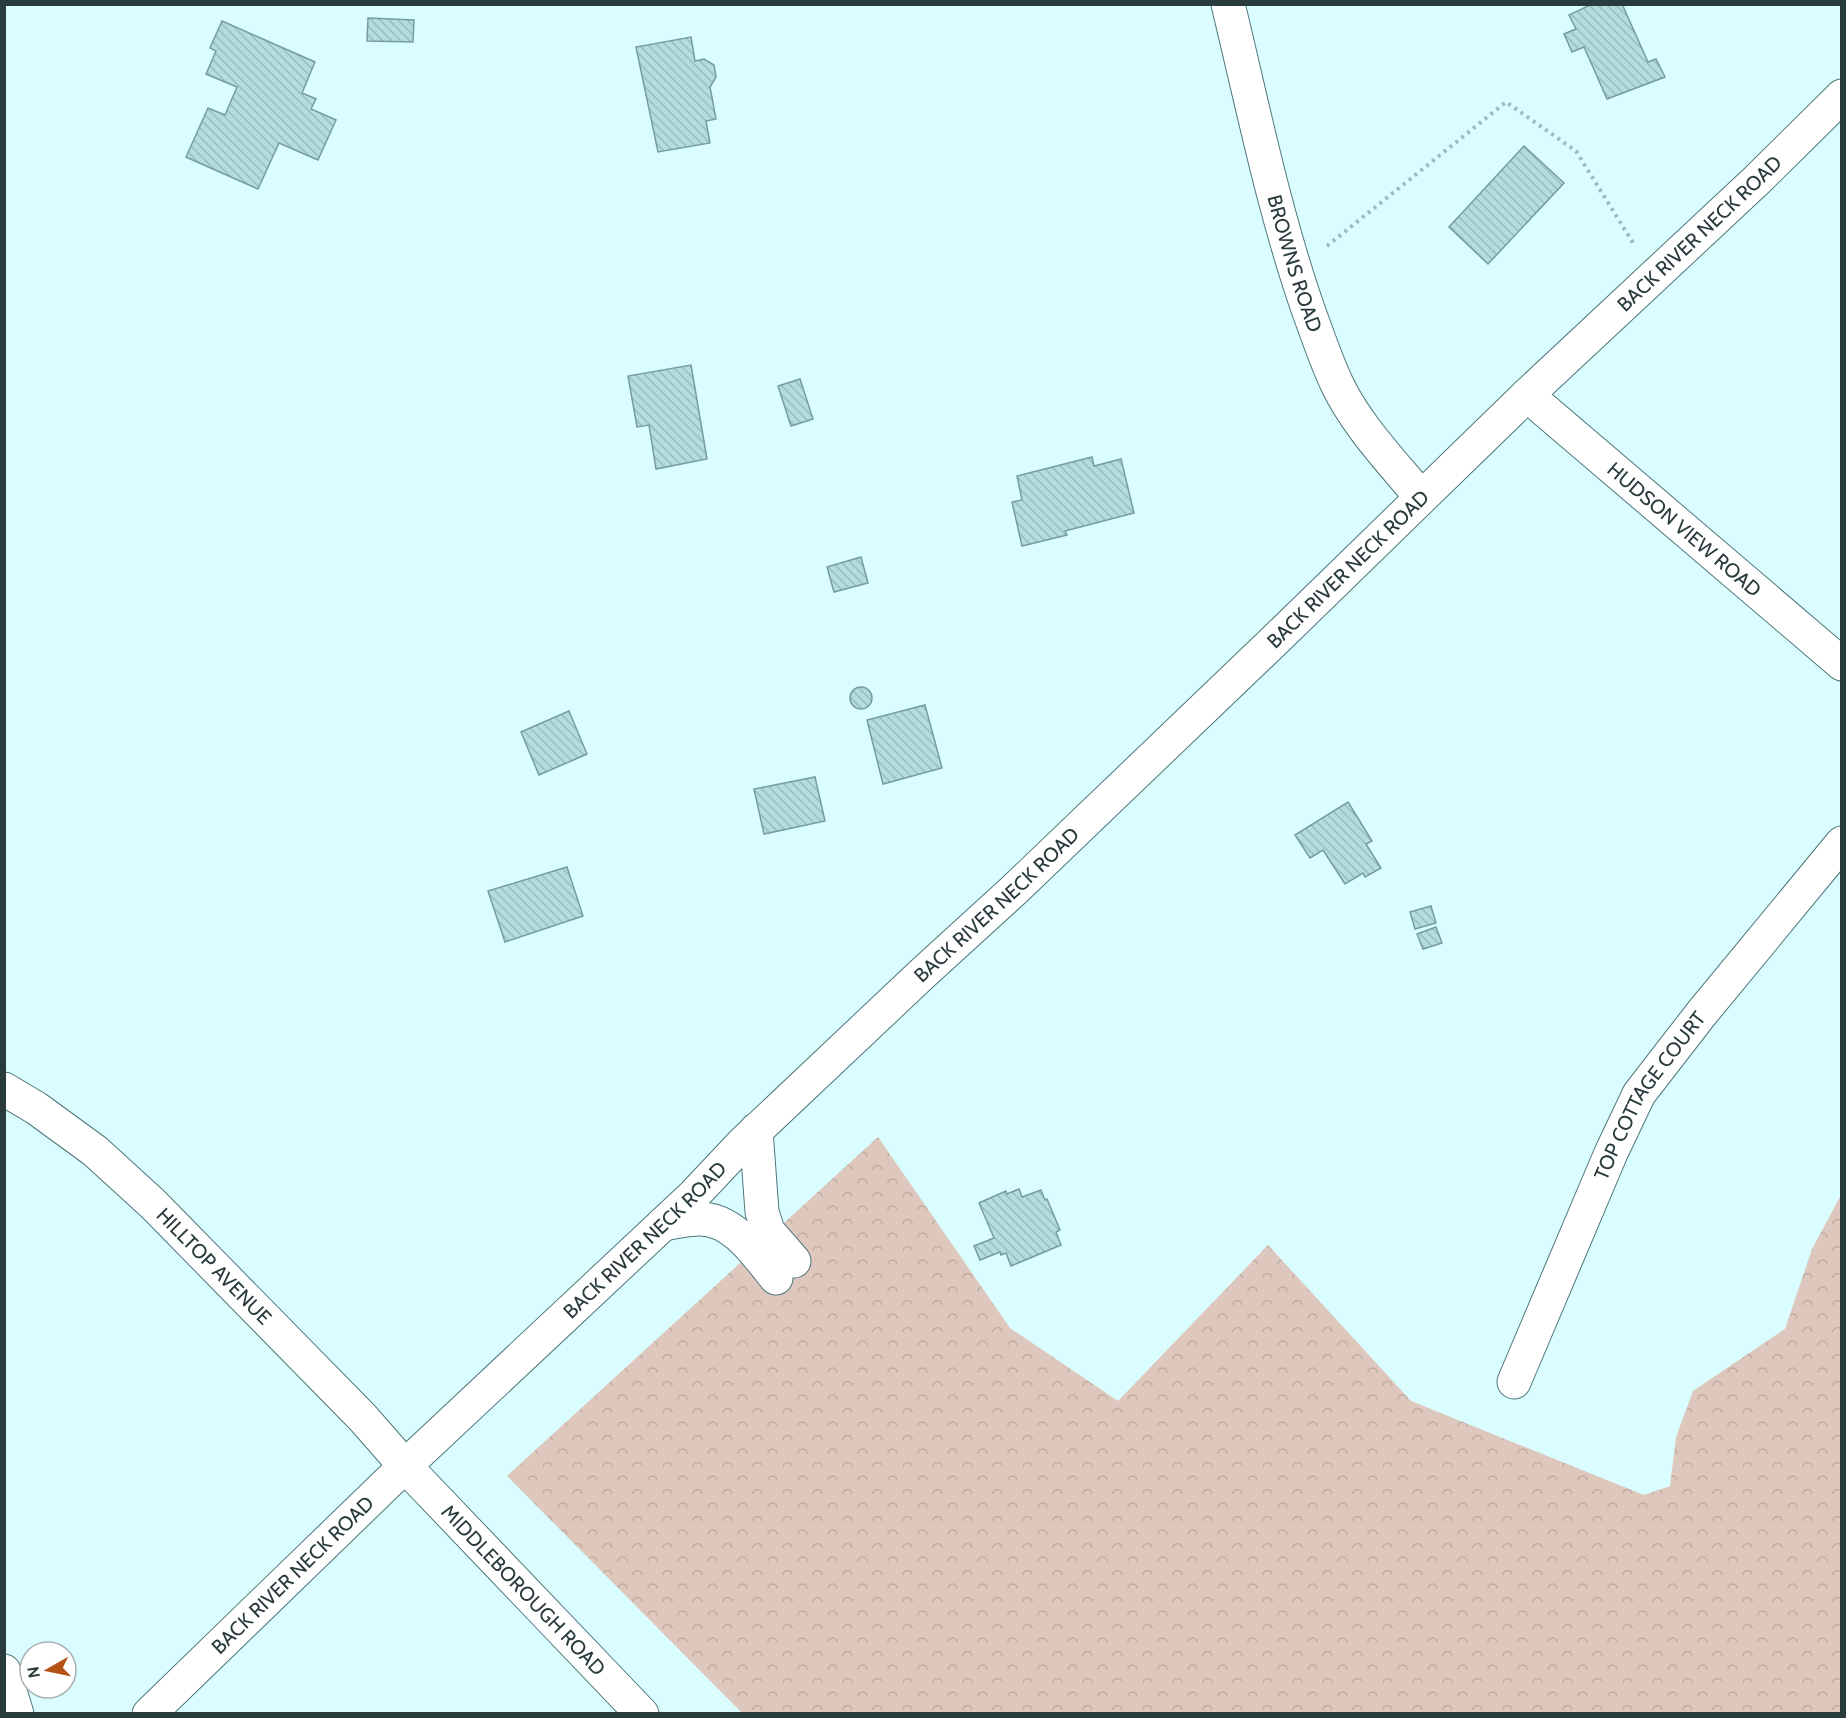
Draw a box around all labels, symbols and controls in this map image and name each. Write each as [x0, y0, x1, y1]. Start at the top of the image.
street label: BACK RIVER NECK ROAD [1612, 151, 1787, 316]
street label: BROWNS ROAD [1262, 192, 1327, 335]
street label: HUDSON VIEW ROAD [1603, 457, 1766, 602]
street label: BACK RIVER NECK ROAD [1262, 485, 1434, 653]
street label: BACK RIVER NECK ROAD [909, 822, 1084, 987]
street label: TOP COTTAGE COURT [1589, 1006, 1711, 1183]
street label: BACK RIVER NECK ROAD [558, 1156, 731, 1323]
street label: HILLTOP AVENUE [152, 1203, 277, 1330]
street label: BACK RIVER NECK ROAD [207, 1491, 379, 1659]
street label: MIDDLEBOROUGH ROAD [436, 1500, 611, 1680]
north arrow [18, 1640, 78, 1700]
text: N [23, 1665, 44, 1679]

